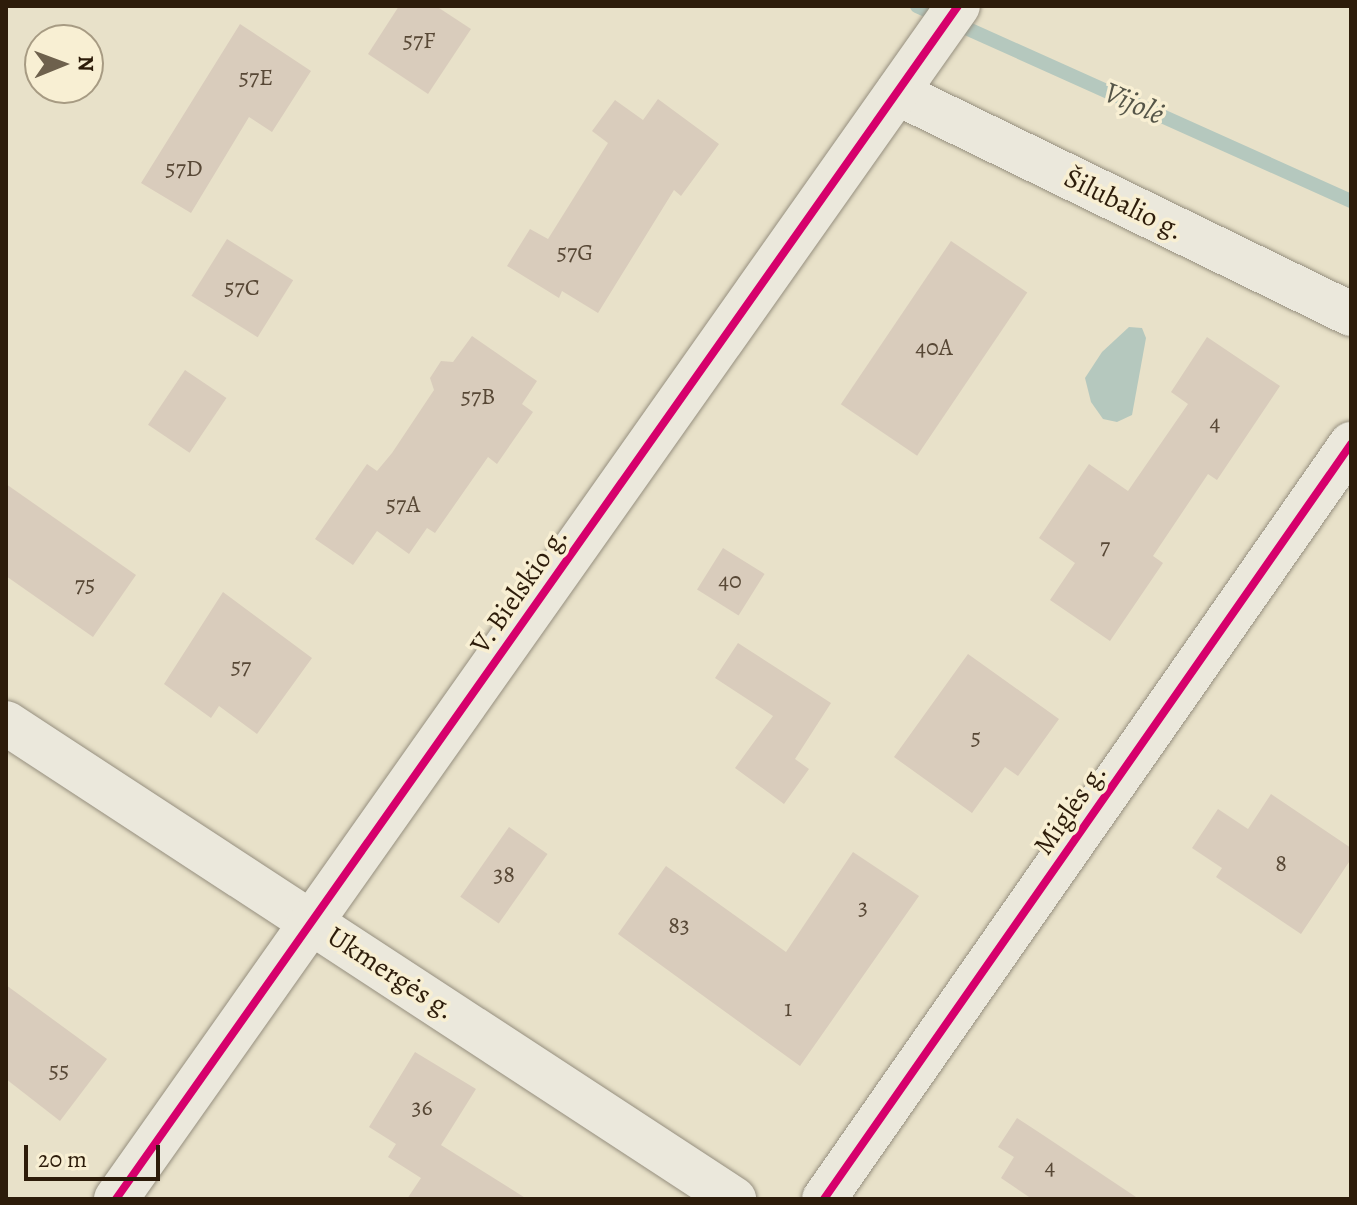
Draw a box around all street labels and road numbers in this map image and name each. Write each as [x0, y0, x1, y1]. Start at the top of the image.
street label: Šilubalio g. [1059, 161, 1189, 247]
street label: V. Bielskio g. [463, 520, 575, 660]
street label: Miglės g. [1026, 757, 1114, 861]
street label: Ukmergės g. [321, 919, 461, 1027]

